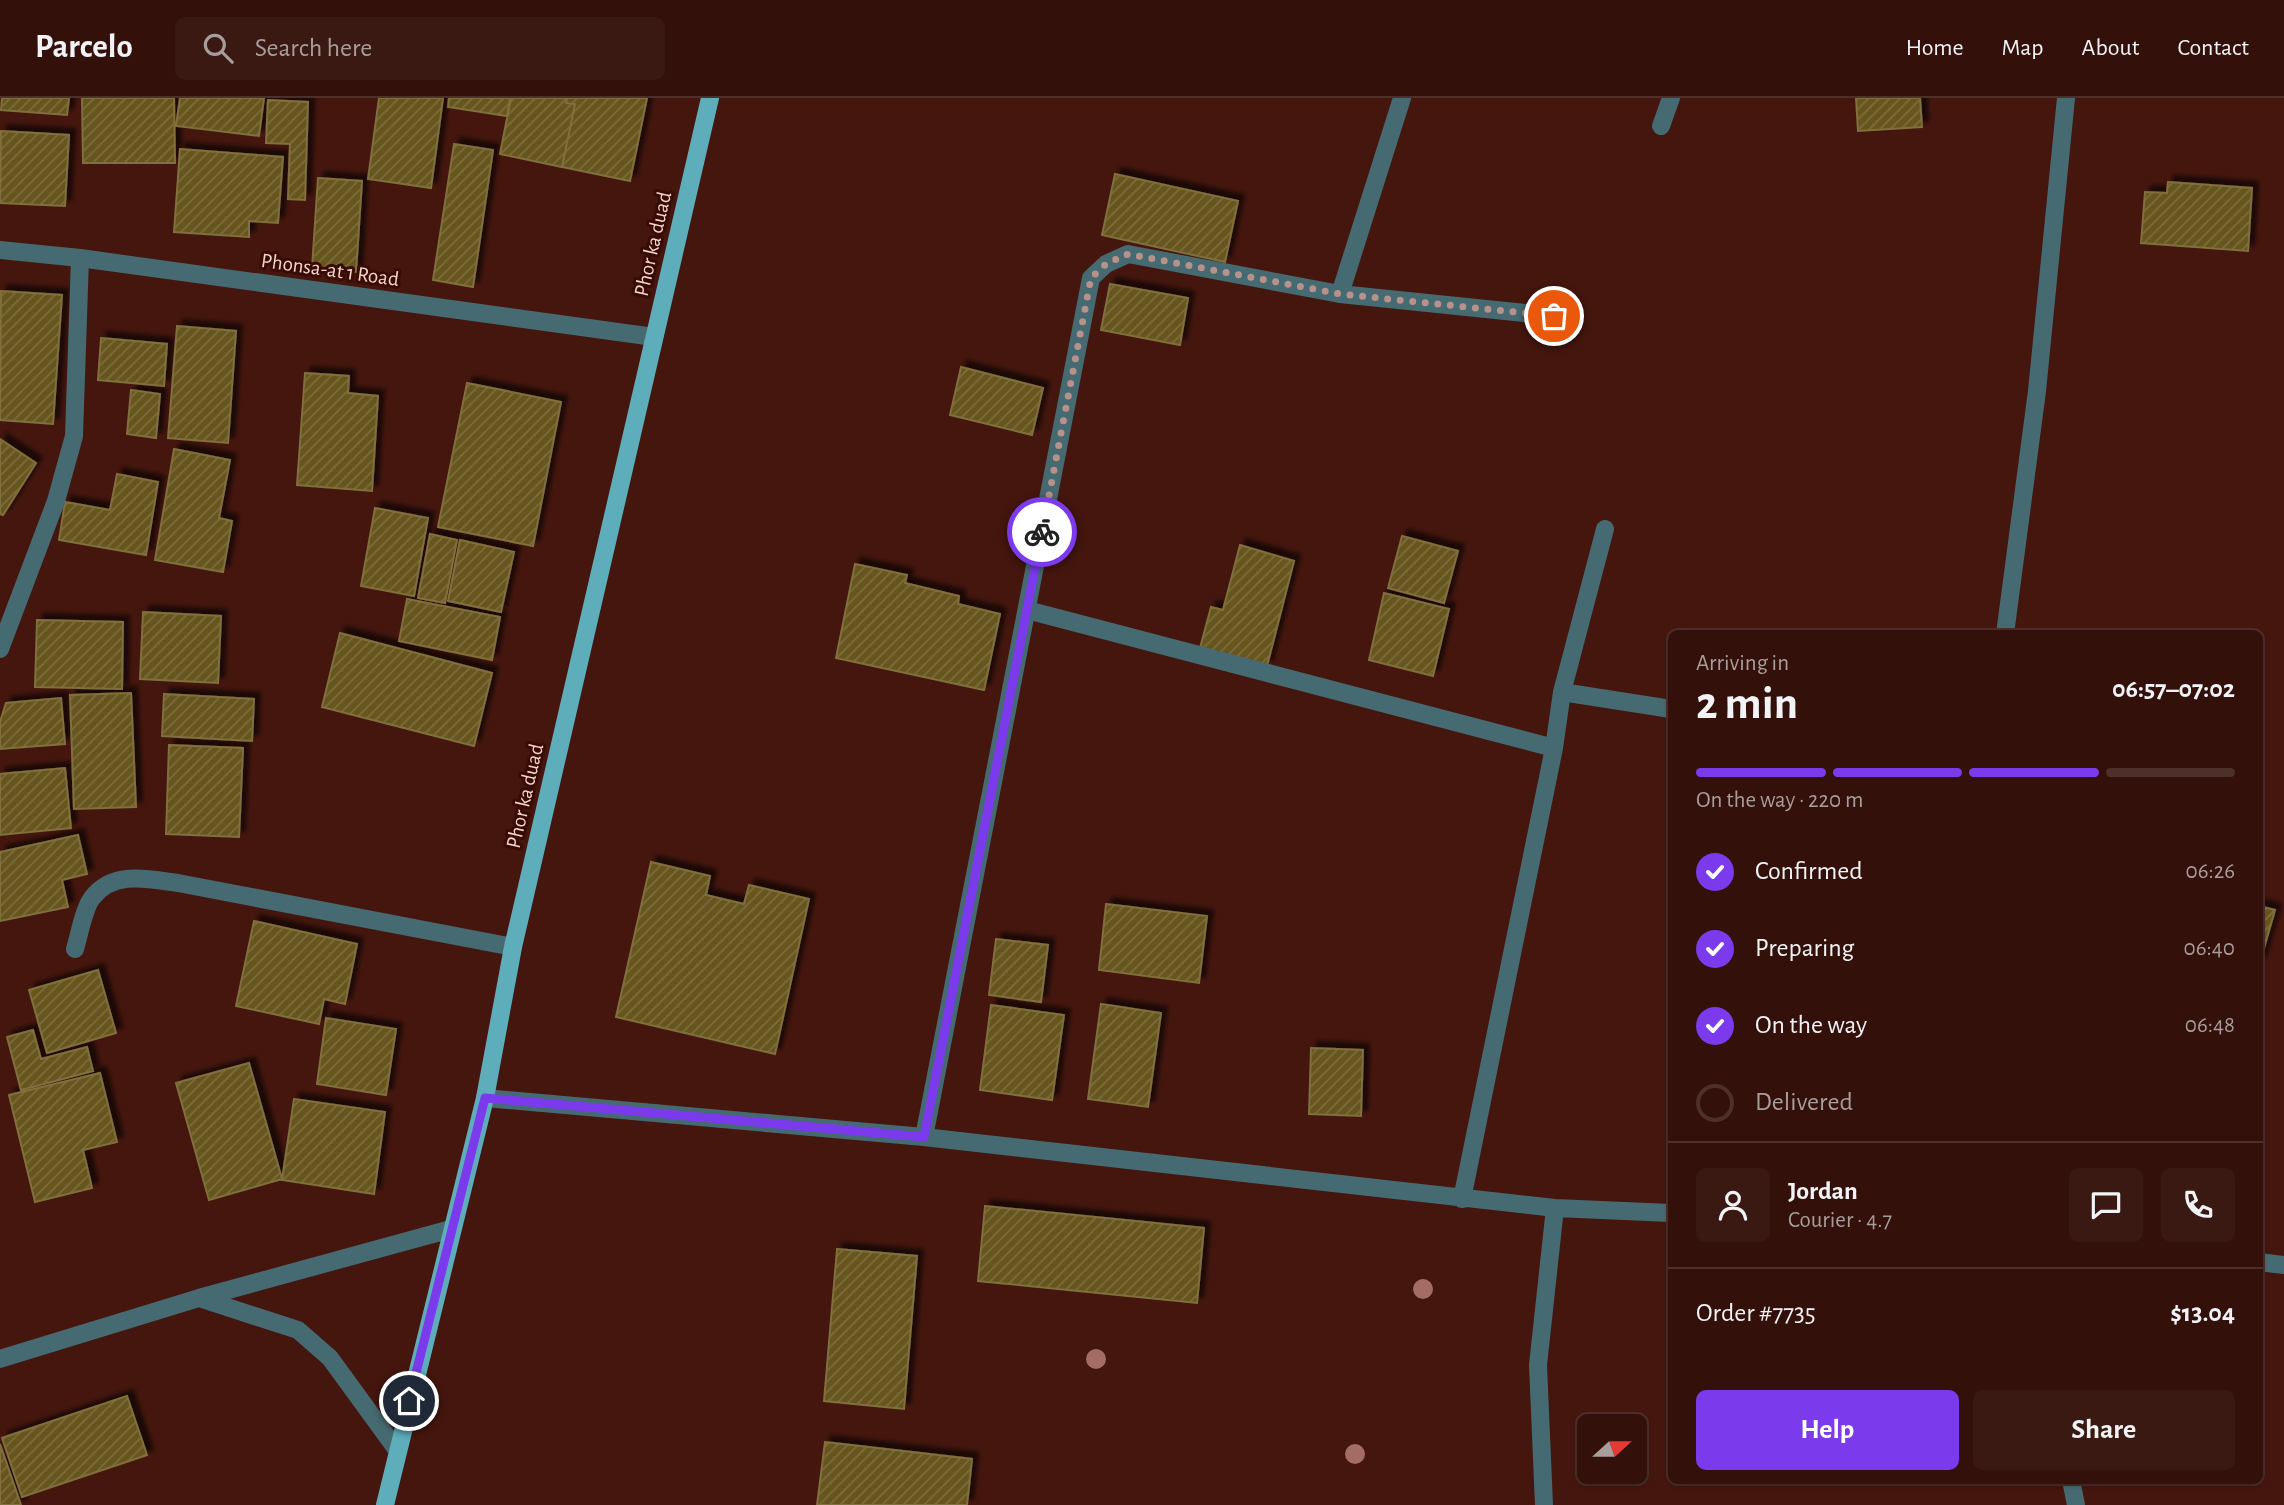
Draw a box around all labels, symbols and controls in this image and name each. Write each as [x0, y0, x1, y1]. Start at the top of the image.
search box [175, 17, 665, 80]
icon: search [199, 29, 237, 67]
text: Parcelo [35, 31, 133, 64]
text: Search here [255, 35, 372, 61]
text: Home [1906, 36, 1964, 60]
text: Map [2002, 36, 2044, 60]
text: About [2082, 36, 2139, 60]
text: Contact [2177, 36, 2249, 60]
street label: Phor ka duad [631, 190, 675, 298]
street label: Phonsa-at 1 Road [260, 250, 400, 290]
pin [1524, 286, 1584, 346]
icon: bag [1535, 297, 1573, 335]
courier [1007, 497, 1077, 567]
icon: bike [1023, 513, 1061, 551]
text: Arriving in [1696, 652, 1789, 675]
text: 06:57–07:02 [2112, 676, 2235, 702]
text: 2 min [1696, 681, 1798, 727]
street label: Phor ka duad [503, 742, 547, 850]
text: On the way · 220 m [1696, 789, 1863, 812]
icon: check [1696, 853, 1734, 891]
text: Confirmed [1755, 858, 1863, 884]
text: 06:26 [2186, 860, 2235, 883]
icon: check [1696, 930, 1734, 968]
text: Preparing [1755, 935, 1854, 961]
text: 06:40 [2184, 937, 2235, 960]
icon: check [1696, 1007, 1734, 1045]
text: On the way [1755, 1012, 1867, 1038]
text: 06:48 [2185, 1014, 2235, 1037]
text: Delivered [1755, 1089, 1853, 1115]
button: person [1696, 1168, 1770, 1242]
button: chat [2069, 1168, 2143, 1242]
button: phone [2161, 1168, 2235, 1242]
text: Jordan [1788, 1178, 1858, 1204]
text: Courier · 4.7 [1788, 1209, 1892, 1232]
text: Order #7735 [1696, 1300, 1816, 1326]
text: $13.04 [2170, 1300, 2235, 1326]
pin [379, 1371, 439, 1431]
icon: home [390, 1382, 428, 1420]
button: Help [1696, 1390, 1959, 1470]
button: Share [1973, 1390, 2235, 1470]
north arrow [1577, 1414, 1647, 1484]
map controls [1577, 1414, 1647, 1484]

